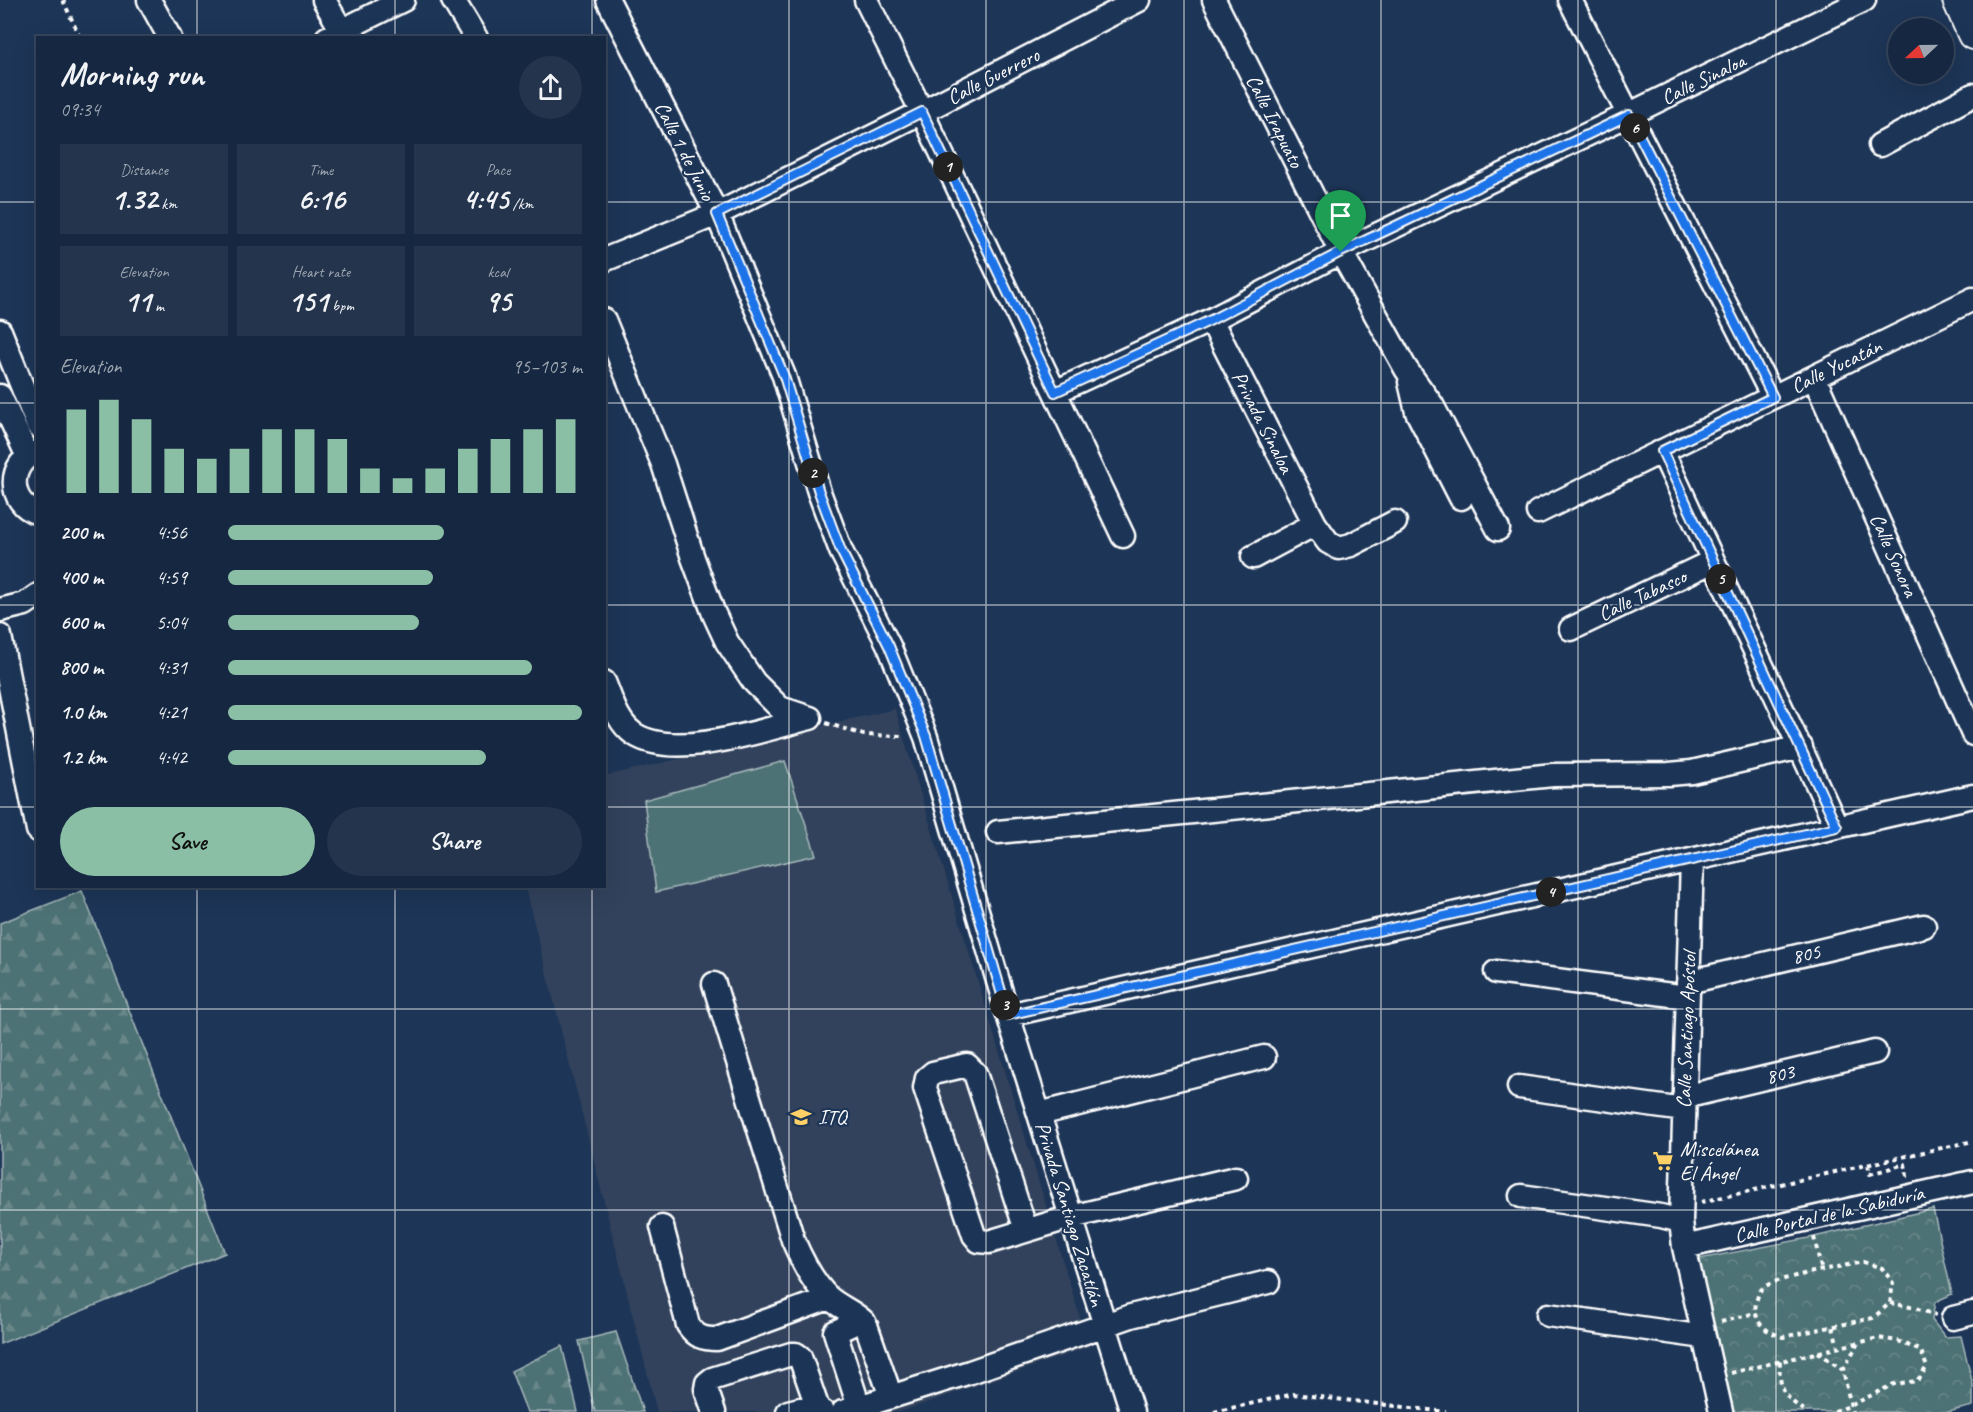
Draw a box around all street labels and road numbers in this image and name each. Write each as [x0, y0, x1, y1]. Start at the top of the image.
street label: Calle Guerrero [943, 41, 1045, 110]
street label: Calle Sinaloa [1657, 46, 1751, 111]
street label: Calle Irapuato [1241, 70, 1310, 173]
street label: Calle 1 de Junio [649, 97, 722, 206]
street label: Calle Yucatán [1786, 333, 1886, 399]
street label: Privada Sinaloa [1226, 367, 1301, 479]
street label: Calle Sonora [1864, 509, 1925, 602]
street label: Calle Tabasco [1594, 562, 1693, 627]
street label: 805 [1789, 938, 1824, 970]
street label: Calle Santiago Apóstol [1670, 948, 1702, 1109]
street label: 803 [1763, 1058, 1798, 1090]
street label: Privada Santiago Zacatlán [1030, 1119, 1111, 1310]
street label: Calle Portal de la Sabiduría [1732, 1179, 1928, 1248]

